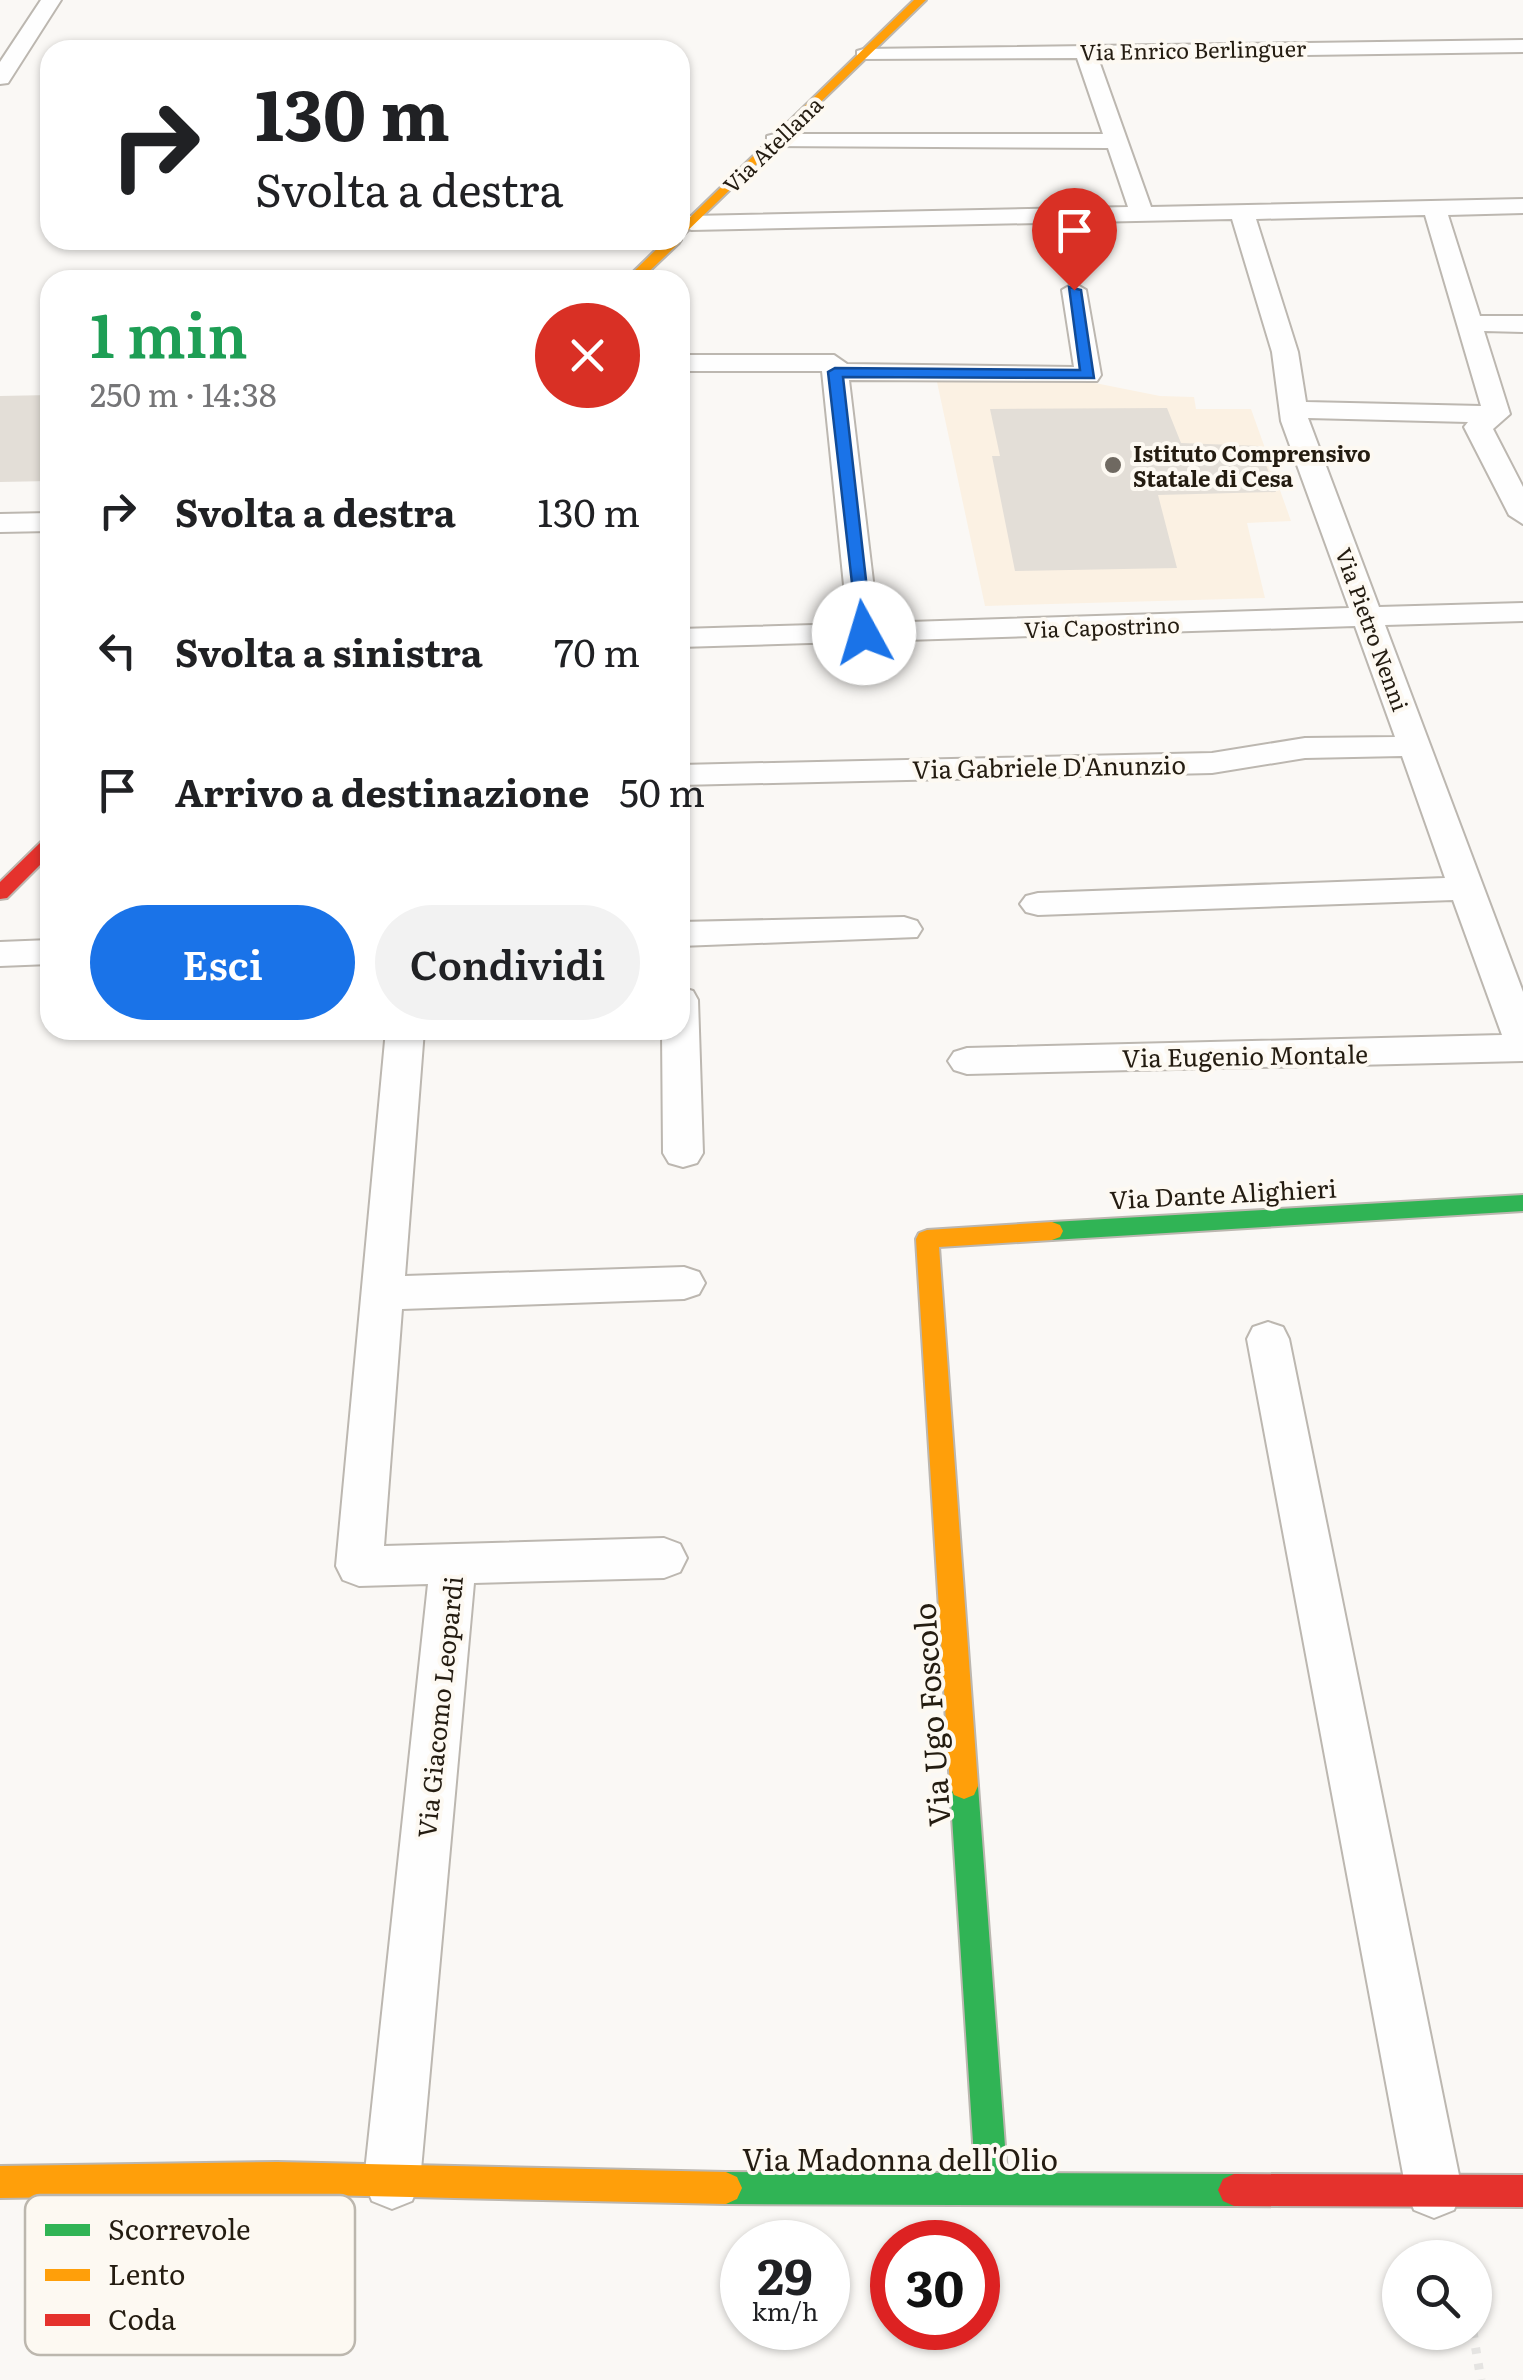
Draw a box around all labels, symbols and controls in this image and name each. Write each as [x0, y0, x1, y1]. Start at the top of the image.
street label: Via Enrico Berlinguer [1079, 31, 1307, 67]
text: 130 m [255, 59, 450, 163]
icon: right [90, 80, 220, 210]
street label: Via Atellana [715, 88, 829, 200]
text: Svolta a destra [255, 154, 564, 221]
pin [1032, 188, 1117, 291]
icon: arrive [1047, 203, 1102, 258]
text: 1 min [90, 287, 248, 376]
button: close [535, 303, 640, 408]
text: 250 m · 14:38 [90, 369, 277, 417]
place label: Istituto Comprensivo Statale di Cesa [1133, 436, 1371, 494]
marker: Istituto Comprensivo Statale di Cesa [1102, 454, 1124, 476]
text: Svolta a destra [175, 482, 456, 539]
text: 130 m [538, 482, 640, 539]
icon: right [90, 483, 145, 538]
street label: Via Pietro Nenni [1328, 543, 1418, 715]
position arrow [812, 581, 916, 685]
street label: Via Capostrino [1024, 607, 1180, 645]
text: Svolta a sinistra [175, 622, 483, 679]
text: 70 m [554, 622, 640, 679]
icon: left [90, 623, 145, 678]
street label: Via Gabriele D'Anunzio [912, 745, 1186, 787]
text: Arrivo a destinazione [175, 762, 589, 819]
text: 50 m [619, 762, 705, 819]
icon: arrive [90, 763, 145, 818]
button: Esci [90, 905, 355, 1020]
button: Condividi [375, 905, 640, 1020]
street label: Via Eugenio Montale [1122, 1034, 1368, 1076]
street label: Via Dante Alighieri [1108, 1169, 1338, 1217]
street label: Via Giacomo Leopardi [407, 1574, 471, 1840]
street label: Via Ugo Foscolo [900, 1602, 960, 1828]
street label: Via Madonna dell'Olio [742, 2136, 1058, 2180]
legend [25, 2195, 355, 2355]
text: Scorrevole [108, 2207, 251, 2249]
speed limit sign: 30 [870, 2220, 1000, 2350]
text: 29 [757, 2236, 813, 2310]
map controls [1382, 2240, 1492, 2350]
button: search [1382, 2240, 1492, 2350]
text: Lento [108, 2252, 185, 2294]
text: km/h [752, 2292, 818, 2329]
text: Coda [108, 2297, 176, 2339]

